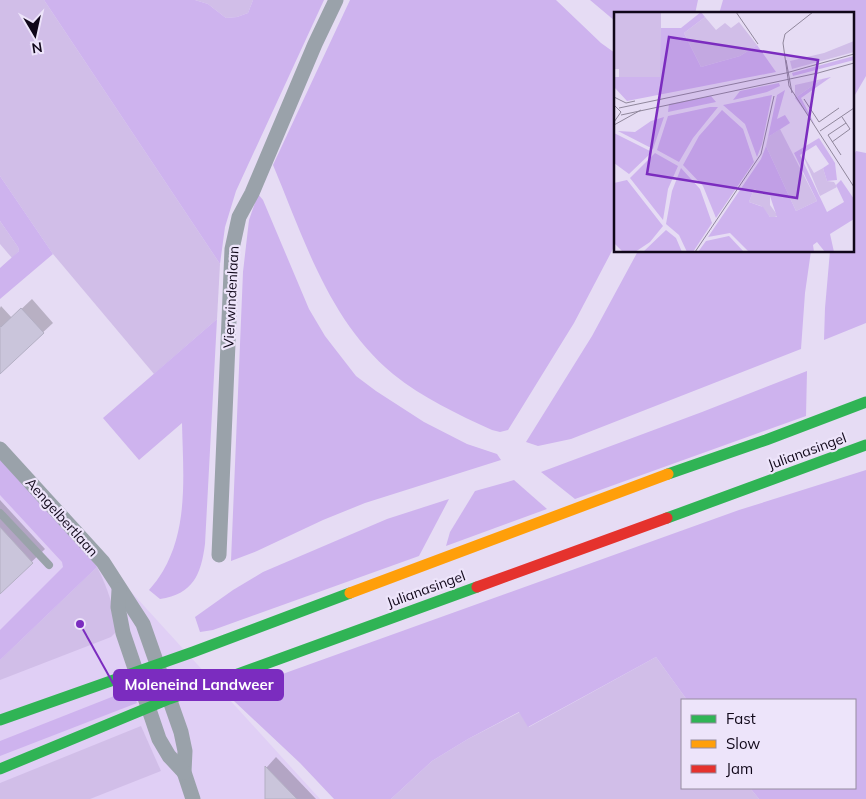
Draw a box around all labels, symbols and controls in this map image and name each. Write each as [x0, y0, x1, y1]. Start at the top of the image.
north arrow [10, 10, 60, 60]
inset map [614, 12, 854, 252]
text: N [30, 38, 44, 58]
street label: Vierwindenlaan [219, 245, 243, 349]
street label: Julianasingel [765, 428, 849, 474]
street label: Aengelbertlaan [22, 474, 102, 560]
street label: Julianasingel [384, 566, 468, 612]
callout: Moleneind Landweer [114, 670, 283, 700]
text: Moleneind Landweer [124, 675, 274, 694]
legend [681, 699, 856, 789]
text: Fast [726, 709, 756, 728]
text: Slow [726, 734, 760, 753]
text: Jam [726, 759, 753, 778]

